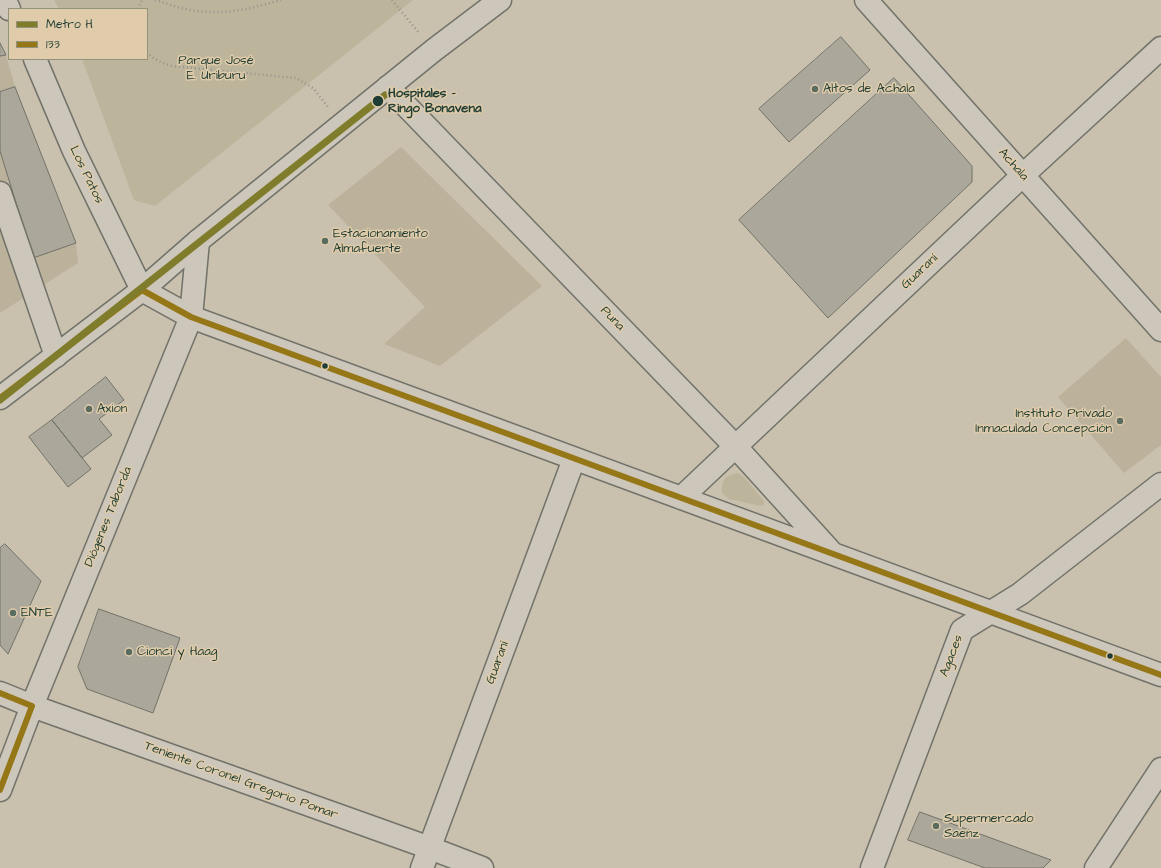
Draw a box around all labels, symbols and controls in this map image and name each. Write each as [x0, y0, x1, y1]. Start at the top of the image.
legend [8, 8, 148, 60]
text: Metro H [46, 16, 93, 33]
text: 133 [46, 36, 60, 53]
park label: Parque José E. Uriburu [178, 53, 254, 84]
place label: Altos de Achala [823, 81, 915, 97]
marker: Altos de Achala [810, 84, 820, 94]
place label: Hospitales - Ringo Bonavena [388, 86, 482, 117]
marker: Hospitales - Ringo Bonavena [371, 94, 385, 108]
street label: Los Patos [65, 144, 107, 206]
street label: Achala [994, 146, 1032, 184]
place label: Estacionamiento Almafuerte [333, 226, 428, 257]
marker: Estacionamiento Almafuerte [320, 236, 330, 246]
street label: Guaraní [898, 251, 942, 293]
street label: Puna [597, 304, 627, 334]
unlabelled marker [320, 361, 330, 371]
place label: Axion [97, 401, 127, 417]
marker: Axion [84, 404, 94, 414]
place label: Instituto Privado Inmaculada Concepción [975, 406, 1112, 437]
marker: Instituto Privado Inmaculada Concepción [1115, 416, 1125, 426]
street label: Diógenes Taborda [82, 465, 136, 569]
place label: ENTE [21, 605, 53, 621]
marker: ENTE [8, 608, 18, 618]
street label: Agaces [937, 633, 967, 679]
street label: Guaraní [483, 639, 513, 687]
place label: Cionci y Haag [137, 644, 218, 660]
marker: Cionci y Haag [124, 647, 134, 657]
unlabelled marker [1105, 651, 1115, 661]
street label: Teniente Coronel Gregorio Pomar [142, 739, 340, 823]
place label: Supermercado Saenz [944, 811, 1034, 842]
marker: Supermercado Saenz [931, 821, 941, 831]

